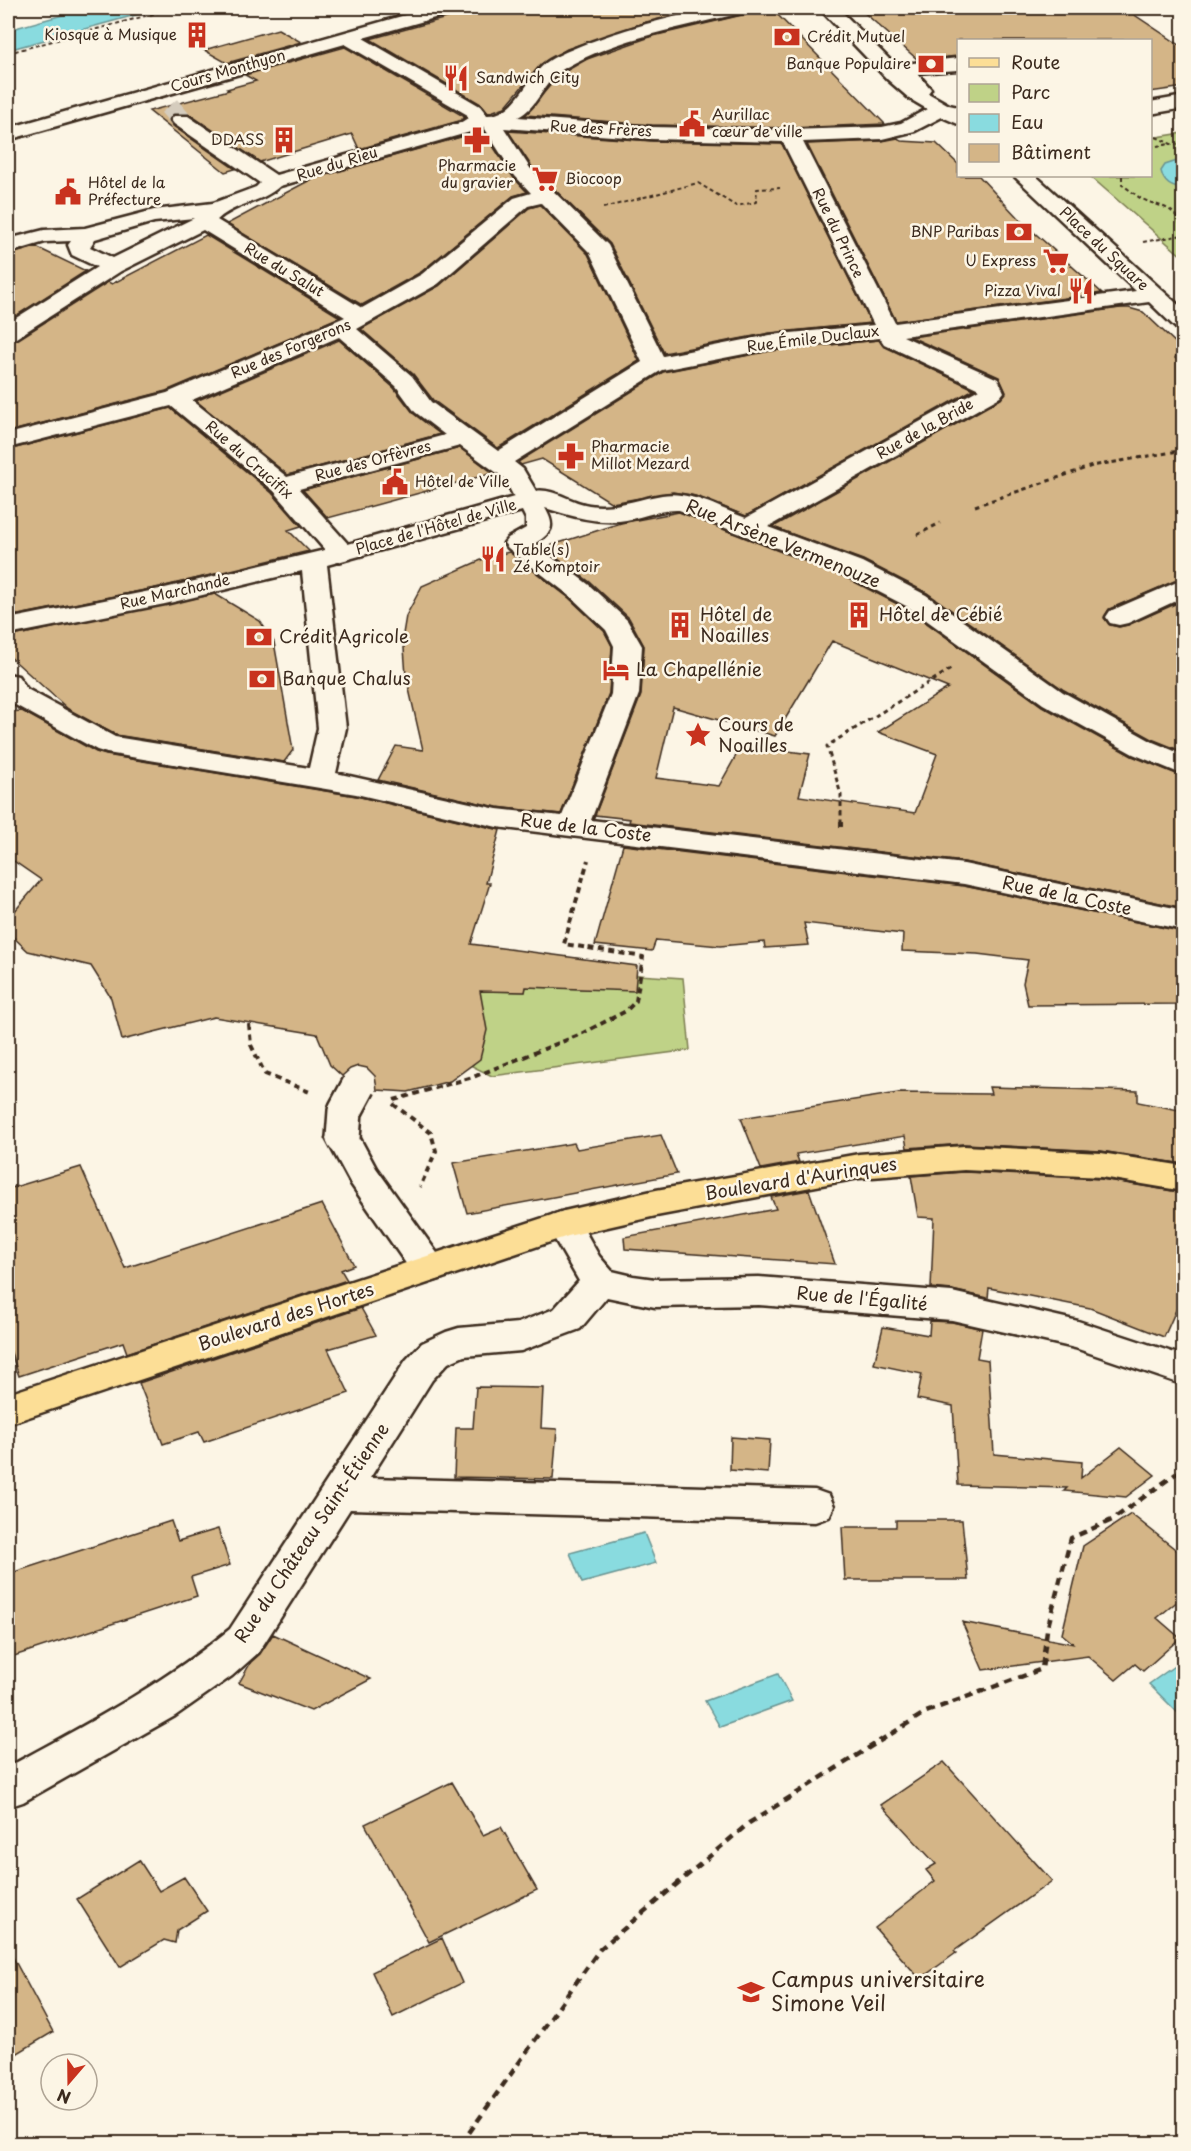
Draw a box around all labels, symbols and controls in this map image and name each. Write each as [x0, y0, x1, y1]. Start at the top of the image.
building icon: Kiosque à Musique [182, 20, 212, 50]
place label: Kiosque à Musique [44, 22, 177, 45]
bank icon: Crédit Mutuel [772, 22, 802, 52]
place label: Crédit Mutuel [807, 24, 905, 47]
legend [957, 39, 1152, 177]
street label: Cours Monthyon [167, 42, 288, 97]
text: Route [1011, 48, 1061, 75]
bank icon: Banque Populaire [916, 49, 946, 79]
place label: Banque Populaire [786, 51, 911, 74]
restaurant icon: Sandwich City [441, 63, 471, 93]
place label: Sandwich City [476, 65, 580, 88]
text: Parc [1011, 78, 1050, 105]
place label: Aurillac cœur de ville [712, 102, 803, 142]
text: Eau [1011, 108, 1043, 135]
public building icon: Aurillac cœur de ville [677, 109, 707, 139]
street label: Rue des Frères [550, 113, 653, 142]
building icon: DDASS [269, 125, 299, 155]
pharmacy icon: Pharmacie du gravier [462, 125, 492, 155]
place label: DDASS [211, 127, 264, 150]
text: Bâtiment [1011, 138, 1091, 165]
street label: Rue du Rieu [293, 139, 380, 186]
place label: Pharmacie du gravier [438, 153, 516, 193]
supermarket icon: Biocoop [530, 164, 560, 194]
place label: Biocoop [565, 166, 622, 189]
place label: Hôtel de la Préfecture [88, 170, 166, 210]
public building icon: Hôtel de la Préfecture [53, 177, 83, 207]
street label: Rue du Prince [808, 183, 871, 281]
street label: Place du Square [1055, 200, 1155, 295]
bank icon: BNP Paribas [1004, 217, 1034, 247]
place label: BNP Paribas [910, 219, 999, 242]
street label: Rue du Salut [240, 236, 329, 302]
supermarket icon: U Express [1041, 246, 1071, 276]
place label: U Express [965, 248, 1036, 271]
restaurant icon: Pizza Vival [1066, 276, 1096, 306]
place label: Pizza Vival [984, 278, 1061, 301]
street label: Rue des Forgerons [227, 312, 354, 383]
street label: Rue Émile Duclaux [745, 318, 880, 357]
street label: Rue de la Bride [872, 391, 977, 464]
street label: Rue du Crucifix [201, 414, 299, 504]
street label: Rue des Orfèvres [312, 433, 433, 486]
place label: Pharmacie Millot Mezard [591, 434, 690, 474]
pharmacy icon: Pharmacie Millot Mezard [556, 441, 586, 471]
public building icon: Hôtel de Ville [380, 467, 410, 497]
place label: Hôtel de Ville [415, 469, 510, 492]
street label: Rue Arsène Vermenouze [682, 491, 885, 594]
street label: Place de l'Hôtel de Ville [353, 492, 519, 560]
place label: Table(s) Zé Komptoir [513, 537, 600, 577]
restaurant icon: Table(s) Zé Komptoir [478, 544, 508, 574]
street label: Rue Marchande [118, 567, 232, 614]
place label: Hôtel de Noailles [700, 600, 772, 648]
building icon: Hôtel de Cébié [844, 600, 874, 630]
place label: Hôtel de Cébié [879, 600, 1003, 627]
building icon: Hôtel de Noailles [665, 610, 695, 640]
bank icon: Crédit Agricole [244, 622, 274, 652]
place label: Crédit Agricole [279, 622, 409, 649]
hotel icon: La Chapellénie [601, 655, 631, 685]
place label: La Chapellénie [636, 655, 762, 682]
bank icon: Banque Chalus [247, 664, 277, 694]
place label: Banque Chalus [282, 664, 411, 691]
place label: Cours de Noailles [718, 710, 794, 758]
place icon: Cours de Noailles [683, 720, 713, 750]
street label: Rue de la Coste [519, 805, 653, 848]
street label: Rue de la Coste [1000, 868, 1135, 921]
street label: Boulevard d'Aurinques [703, 1149, 898, 1206]
street label: Boulevard des Hortes [194, 1274, 377, 1357]
street label: Rue de l'Égalité [795, 1278, 929, 1317]
street label: Rue du Château Saint-Étienne [227, 1417, 395, 1648]
place label: Campus universitaire Simone Veil [771, 1962, 985, 2018]
school or university icon: Campus universitaire Simone Veil [736, 1977, 766, 2007]
north arrow [39, 2052, 99, 2112]
text: N [53, 2084, 74, 2110]

